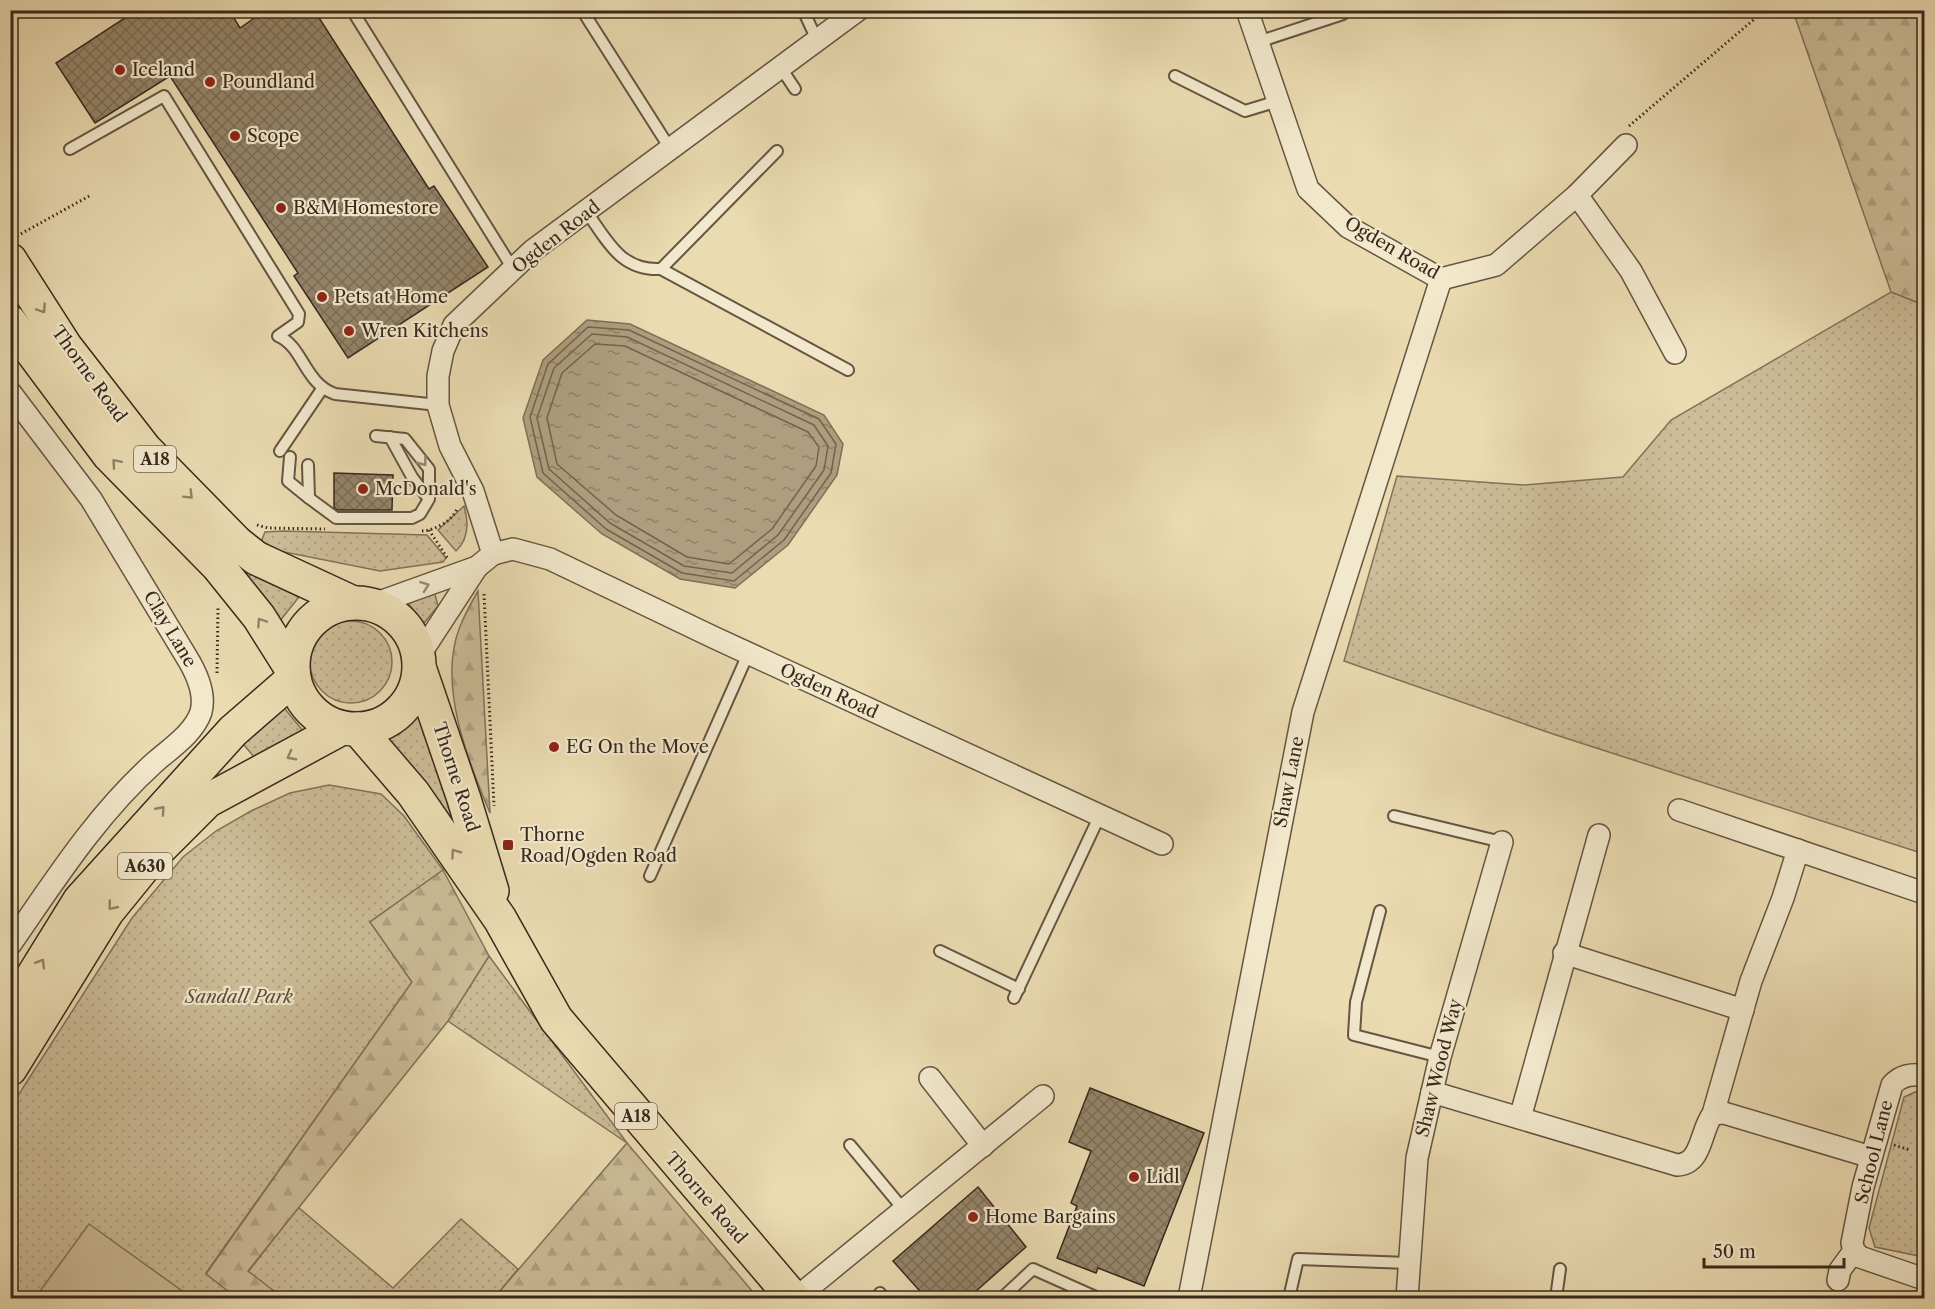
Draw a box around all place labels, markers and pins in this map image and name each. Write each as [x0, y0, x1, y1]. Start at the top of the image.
place label: Iceland [132, 59, 195, 81]
marker: Iceland [113, 63, 127, 77]
place label: Poundland [222, 71, 315, 93]
marker: Poundland [203, 75, 217, 89]
place label: Scope [247, 125, 299, 147]
marker: Scope [228, 129, 242, 143]
place label: B&M Homestore [293, 197, 438, 219]
marker: B&M Homestore [274, 201, 288, 215]
place label: Pets at Home [334, 286, 448, 308]
marker: Pets at Home [315, 290, 329, 304]
place label: Wren Kitchens [360, 320, 489, 342]
marker: Wren Kitchens [342, 324, 356, 338]
place label: McDonald's [375, 478, 477, 500]
marker: McDonald's [356, 482, 370, 496]
place label: EG On the Move [566, 736, 709, 758]
marker: EG On the Move [547, 740, 561, 754]
place label: Thorne Road/Ogden Road [520, 824, 677, 867]
marker: Thorne Road/Ogden Road [501, 838, 515, 852]
place label: Lidl [1146, 1166, 1180, 1188]
marker: Lidl [1127, 1170, 1141, 1184]
place label: Home Bargains [985, 1206, 1116, 1228]
marker: Home Bargains [966, 1210, 980, 1224]

